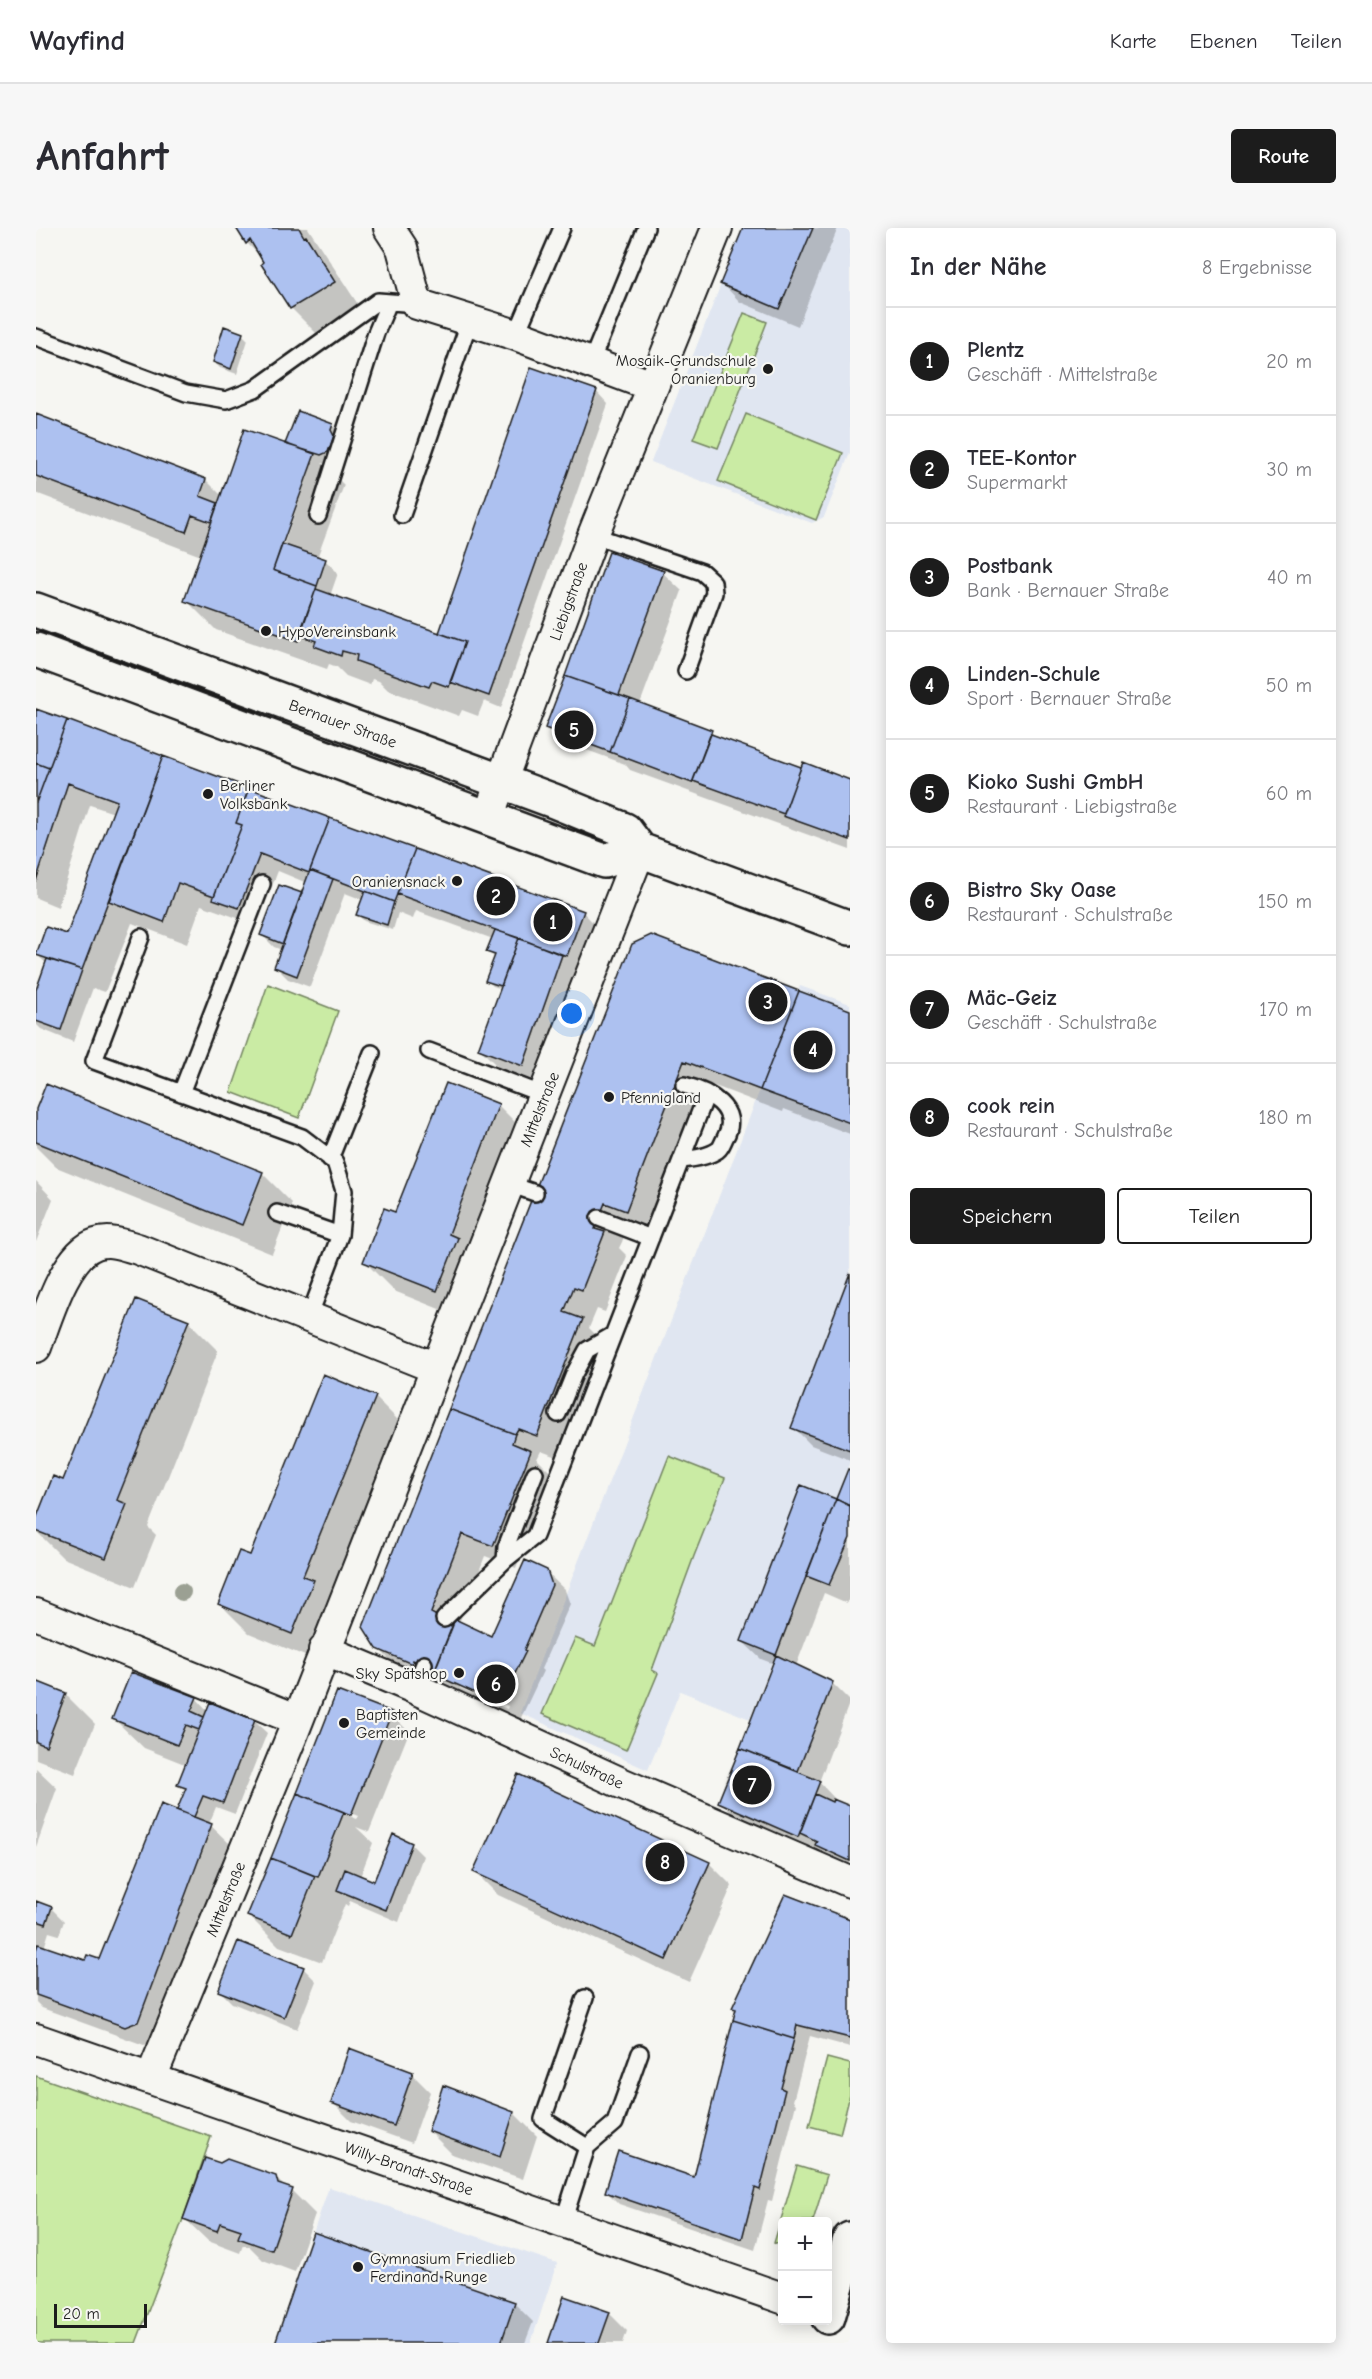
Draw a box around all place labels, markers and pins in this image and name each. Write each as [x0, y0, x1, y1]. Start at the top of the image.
place label: Mosaik-Grundschule Oranienburg [616, 352, 756, 388]
marker: Mosaik-Grundschule Oranienburg [761, 362, 775, 376]
place label: HypoVereinsbank [278, 623, 396, 641]
marker: HypoVereinsbank [259, 624, 273, 638]
pin: 5 [554, 708, 594, 752]
place label: Berliner Volksbank [220, 777, 288, 813]
marker: Berliner Volksbank [201, 787, 215, 801]
place label: Oraniensnack [352, 873, 445, 891]
marker: Oraniensnack [450, 874, 464, 888]
pin: 2 [476, 874, 516, 918]
pin: 1 [534, 900, 572, 944]
pin: 3 [748, 980, 788, 1024]
pin: 4 [794, 1028, 832, 1072]
place label: Pfennigland [621, 1089, 701, 1107]
marker: Pfennigland [602, 1090, 616, 1104]
pin: 6 [476, 1662, 516, 1706]
place label: Sky Spätshop [356, 1665, 447, 1683]
marker: Sky Spätshop [452, 1666, 466, 1680]
place label: Baptisten Gemeinde [356, 1706, 426, 1742]
marker: Baptisten Gemeinde [337, 1716, 351, 1730]
pin: 7 [732, 1762, 772, 1808]
pin: 8 [646, 1840, 684, 1884]
place label: Gymnasium Friedlieb Ferdinand Runge [370, 2250, 515, 2286]
marker: Gymnasium Friedlieb Ferdinand Runge [351, 2260, 365, 2274]

